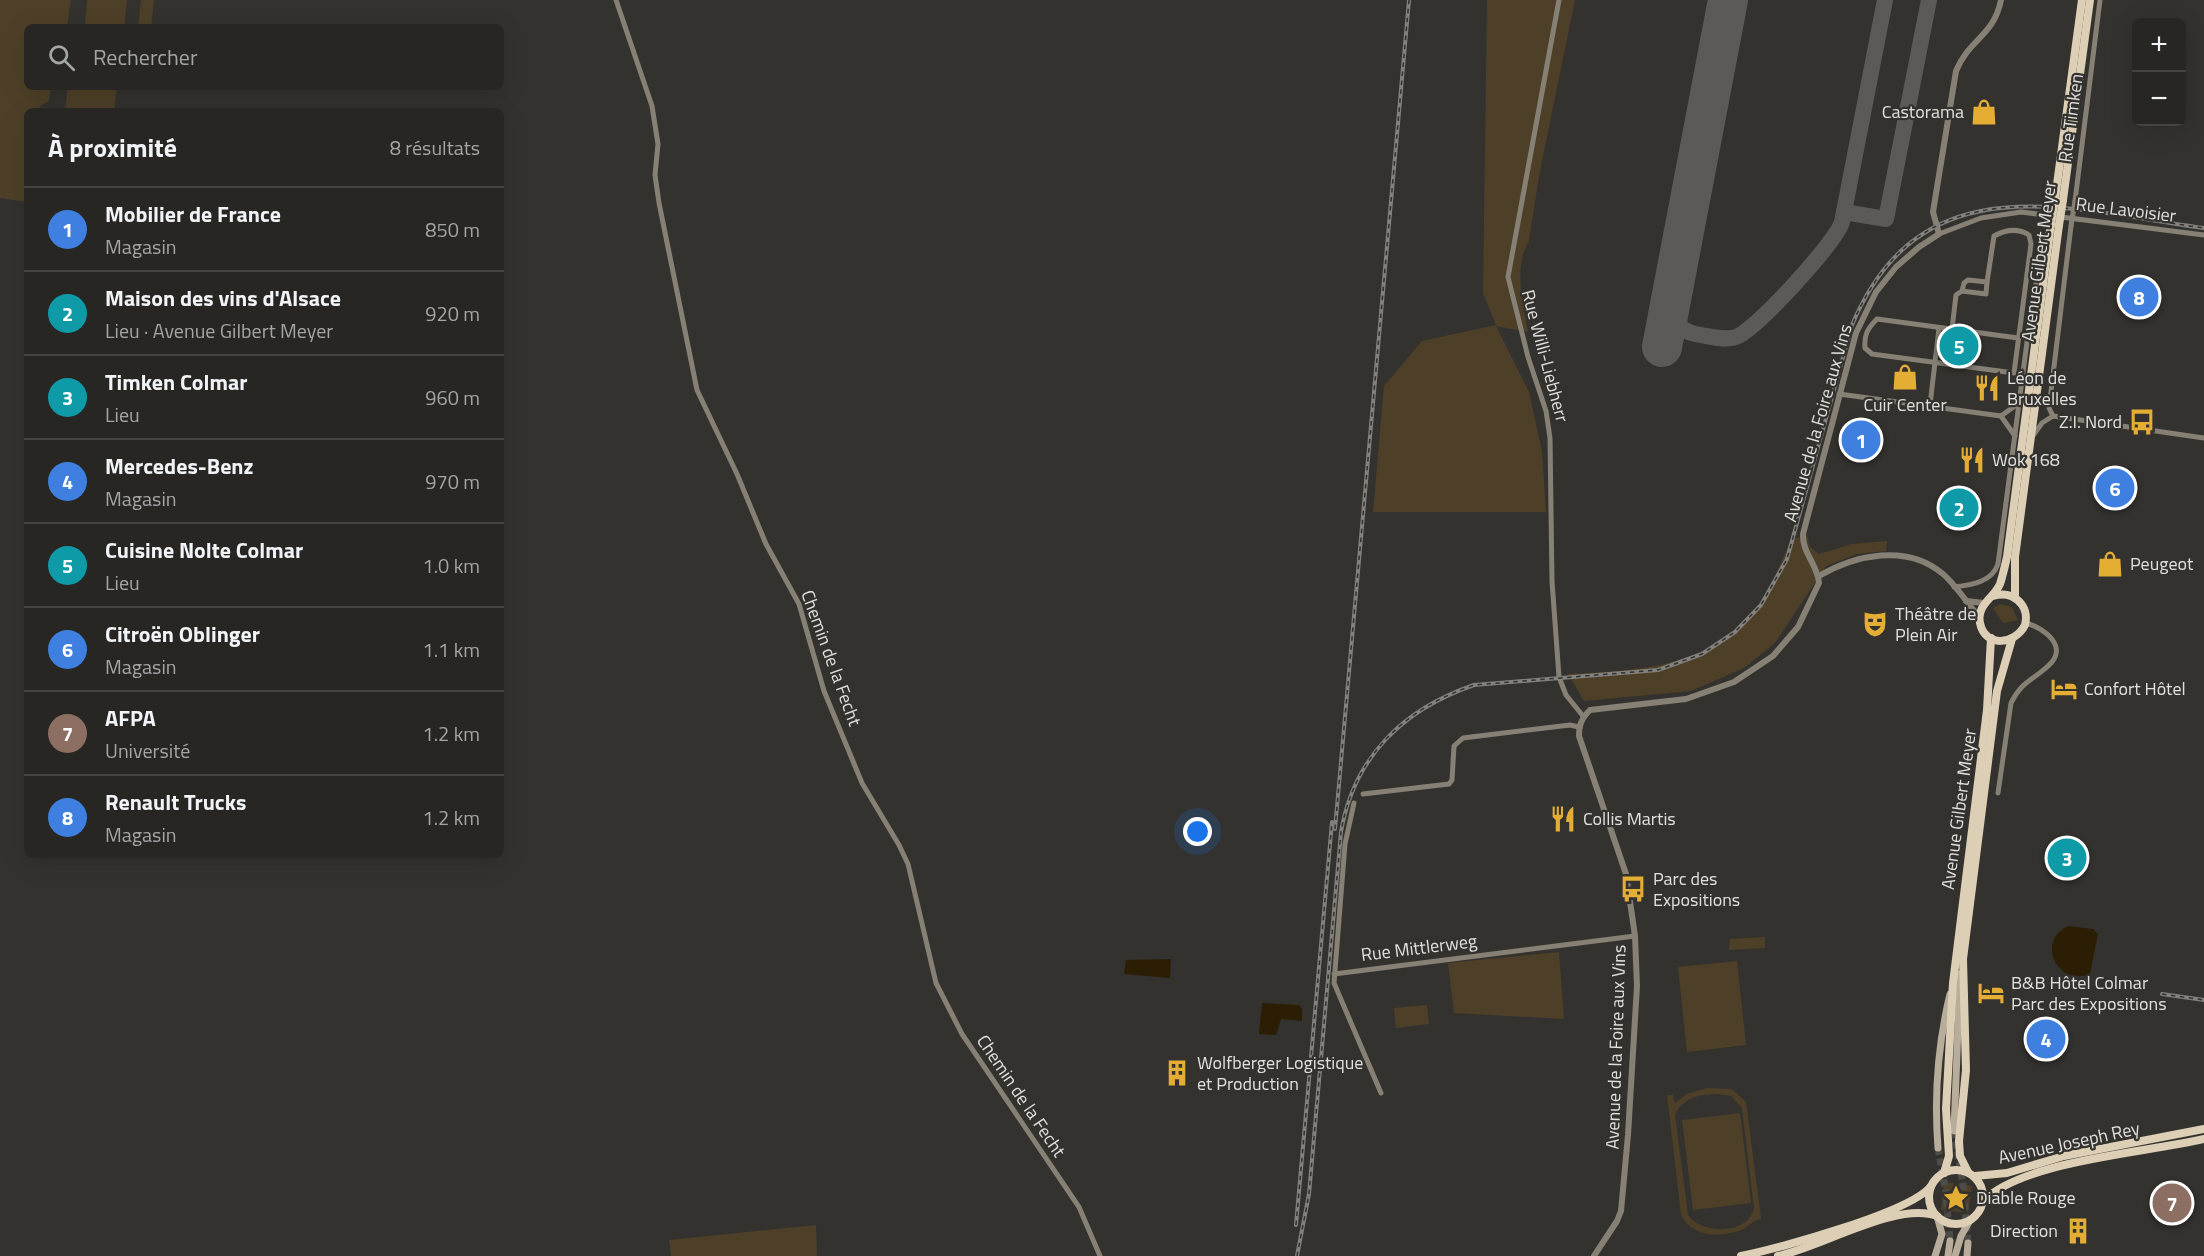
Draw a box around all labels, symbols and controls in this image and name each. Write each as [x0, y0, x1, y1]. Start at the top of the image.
map controls [2132, 18, 2186, 126]
button: + [2132, 18, 2186, 72]
search box [24, 24, 504, 90]
text: Rechercher [93, 40, 198, 74]
icon: search [45, 41, 78, 74]
street label: Rue Timken [2051, 72, 2090, 164]
button: − [2132, 72, 2186, 126]
shop icon: Castorama [1969, 97, 1999, 127]
place label: Castorama [1882, 98, 1964, 125]
text: À proximité [48, 128, 177, 167]
text: 8 résultats [390, 132, 480, 163]
street label: Avenue Gilbert Meyer [2014, 179, 2063, 343]
street label: Rue Lavoisier [2074, 190, 2178, 229]
text: Mobilier de France [105, 197, 281, 231]
text: 1 [62, 214, 73, 245]
text: 850 m [425, 214, 480, 245]
text: Magasin [105, 231, 177, 262]
pin: 8 [2120, 274, 2158, 320]
text: Maison des vins d'Alsace [105, 281, 341, 315]
street label: Rue Willi-Liebherr [1515, 287, 1576, 425]
text: 2 [62, 298, 73, 329]
text: 920 m [425, 298, 480, 329]
text: Lieu · Avenue Gilbert Meyer [105, 315, 333, 346]
street label: Avenue de la Foire aux Vins [1776, 321, 1859, 525]
pin: 5 [1940, 324, 1978, 368]
shop icon: Cuir Center [1890, 362, 1920, 392]
place label: Léon de Bruxelles [2007, 364, 2077, 412]
text: Timken Colmar [105, 365, 247, 399]
restaurant icon: Léon de Bruxelles [1972, 373, 2002, 403]
text: 3 [62, 382, 73, 413]
text: 960 m [425, 382, 480, 413]
place label: Cuir Center [1863, 391, 1947, 418]
text: Lieu [105, 399, 140, 430]
bus stop icon: Z.I. Nord [2127, 407, 2157, 437]
place label: Z.I. Nord [2059, 408, 2122, 435]
pin: 1 [1842, 418, 1880, 462]
restaurant icon: Wok 168 [1957, 445, 1987, 475]
place label: Wok 168 [1992, 446, 2060, 473]
text: Mercedes-Benz [105, 449, 254, 483]
text: 4 [62, 466, 73, 497]
text: 970 m [425, 466, 480, 497]
pin: 6 [2096, 466, 2134, 510]
text: Magasin [105, 483, 177, 514]
pin: 2 [1940, 486, 1978, 530]
text: Cuisine Nolte Colmar [105, 533, 303, 567]
shop icon: Peugeot [2095, 549, 2125, 579]
text: 5 [62, 550, 73, 581]
text: 1.0 km [423, 550, 480, 581]
place label: Peugeot [2130, 550, 2194, 577]
text: Lieu [105, 567, 140, 598]
street label: Chemin de la Fecht [794, 586, 869, 730]
place label: Théâtre de Plein Air [1895, 600, 1976, 648]
theatre icon: Théâtre de Plein Air [1860, 609, 1890, 639]
text: Citroën Oblinger [105, 617, 260, 651]
text: 6 [62, 634, 73, 665]
text: 1.1 km [423, 634, 480, 665]
text: Magasin [105, 651, 177, 682]
hotel icon: Confort Hôtel [2049, 674, 2079, 704]
place label: Confort Hôtel [2084, 675, 2186, 702]
text: AFPA [105, 701, 156, 735]
text: 7 [62, 718, 73, 749]
text: 1.2 km [423, 718, 480, 749]
street label: Avenue Gilbert Meyer [1934, 727, 1983, 891]
text: Université [105, 735, 190, 766]
text: Renault Trucks [105, 785, 246, 819]
text: 8 [62, 802, 73, 833]
text: 1.2 km [423, 802, 480, 833]
restaurant icon: Collis Martis [1548, 804, 1578, 834]
place label: Collis Martis [1583, 805, 1676, 832]
your location [1183, 817, 1212, 846]
text: Magasin [105, 819, 177, 850]
pin: 3 [2048, 836, 2086, 880]
place label: Parc des Expositions [1653, 865, 1740, 913]
bus stop icon: Parc des Expositions [1618, 874, 1648, 904]
street label: Rue Mittlerweg [1359, 927, 1479, 968]
street label: Avenue de la Foire aux Vins [1598, 944, 1633, 1150]
place label: B&B Hôtel Colmar Parc des Expositions [2011, 969, 2167, 1017]
hotel icon: B&B Hôtel Colmar Parc des Expositions [1976, 978, 2006, 1008]
pin: 4 [2026, 1016, 2066, 1062]
street label: Chemin de la Fecht [970, 1029, 1073, 1163]
place label: Wolfberger Logistique et Production [1197, 1049, 1363, 1097]
building icon: Wolfberger Logistique et Production [1162, 1058, 1192, 1088]
street label: Avenue Joseph Rey [1996, 1114, 2142, 1171]
pin: 7 [2152, 1180, 2192, 1226]
place icon: Diable Rouge [1941, 1183, 1971, 1213]
place label: Diable Rouge [1976, 1184, 2076, 1211]
building icon: Direction [2063, 1216, 2093, 1246]
place label: Direction [1990, 1217, 2058, 1244]

